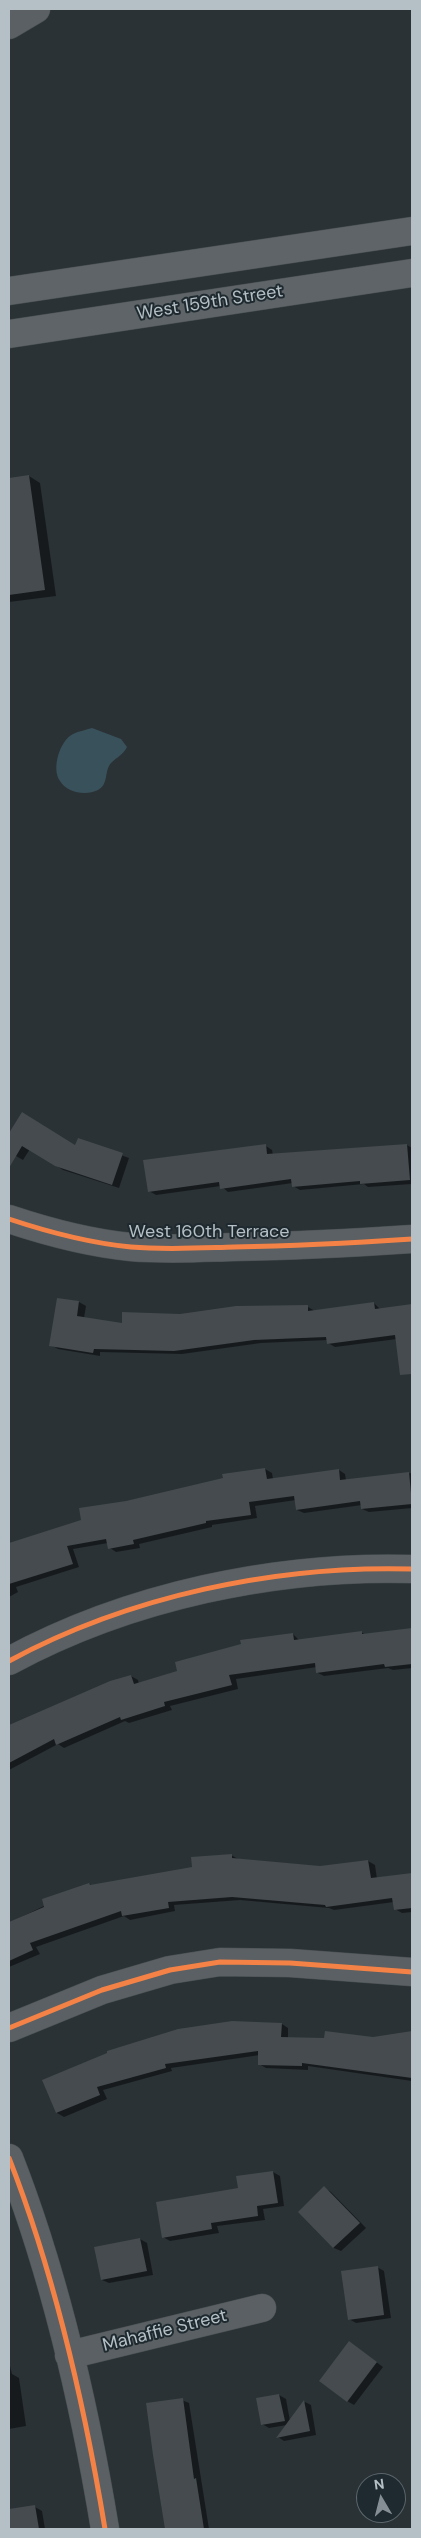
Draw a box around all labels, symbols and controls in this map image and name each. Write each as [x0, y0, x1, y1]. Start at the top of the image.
street label: West 159th Street [135, 281, 285, 325]
street label: West 160th Terrace [129, 1221, 289, 1243]
street label: Mahaffie Street [101, 2305, 229, 2357]
north arrow [356, 2473, 406, 2523]
text: N [373, 2475, 385, 2494]

